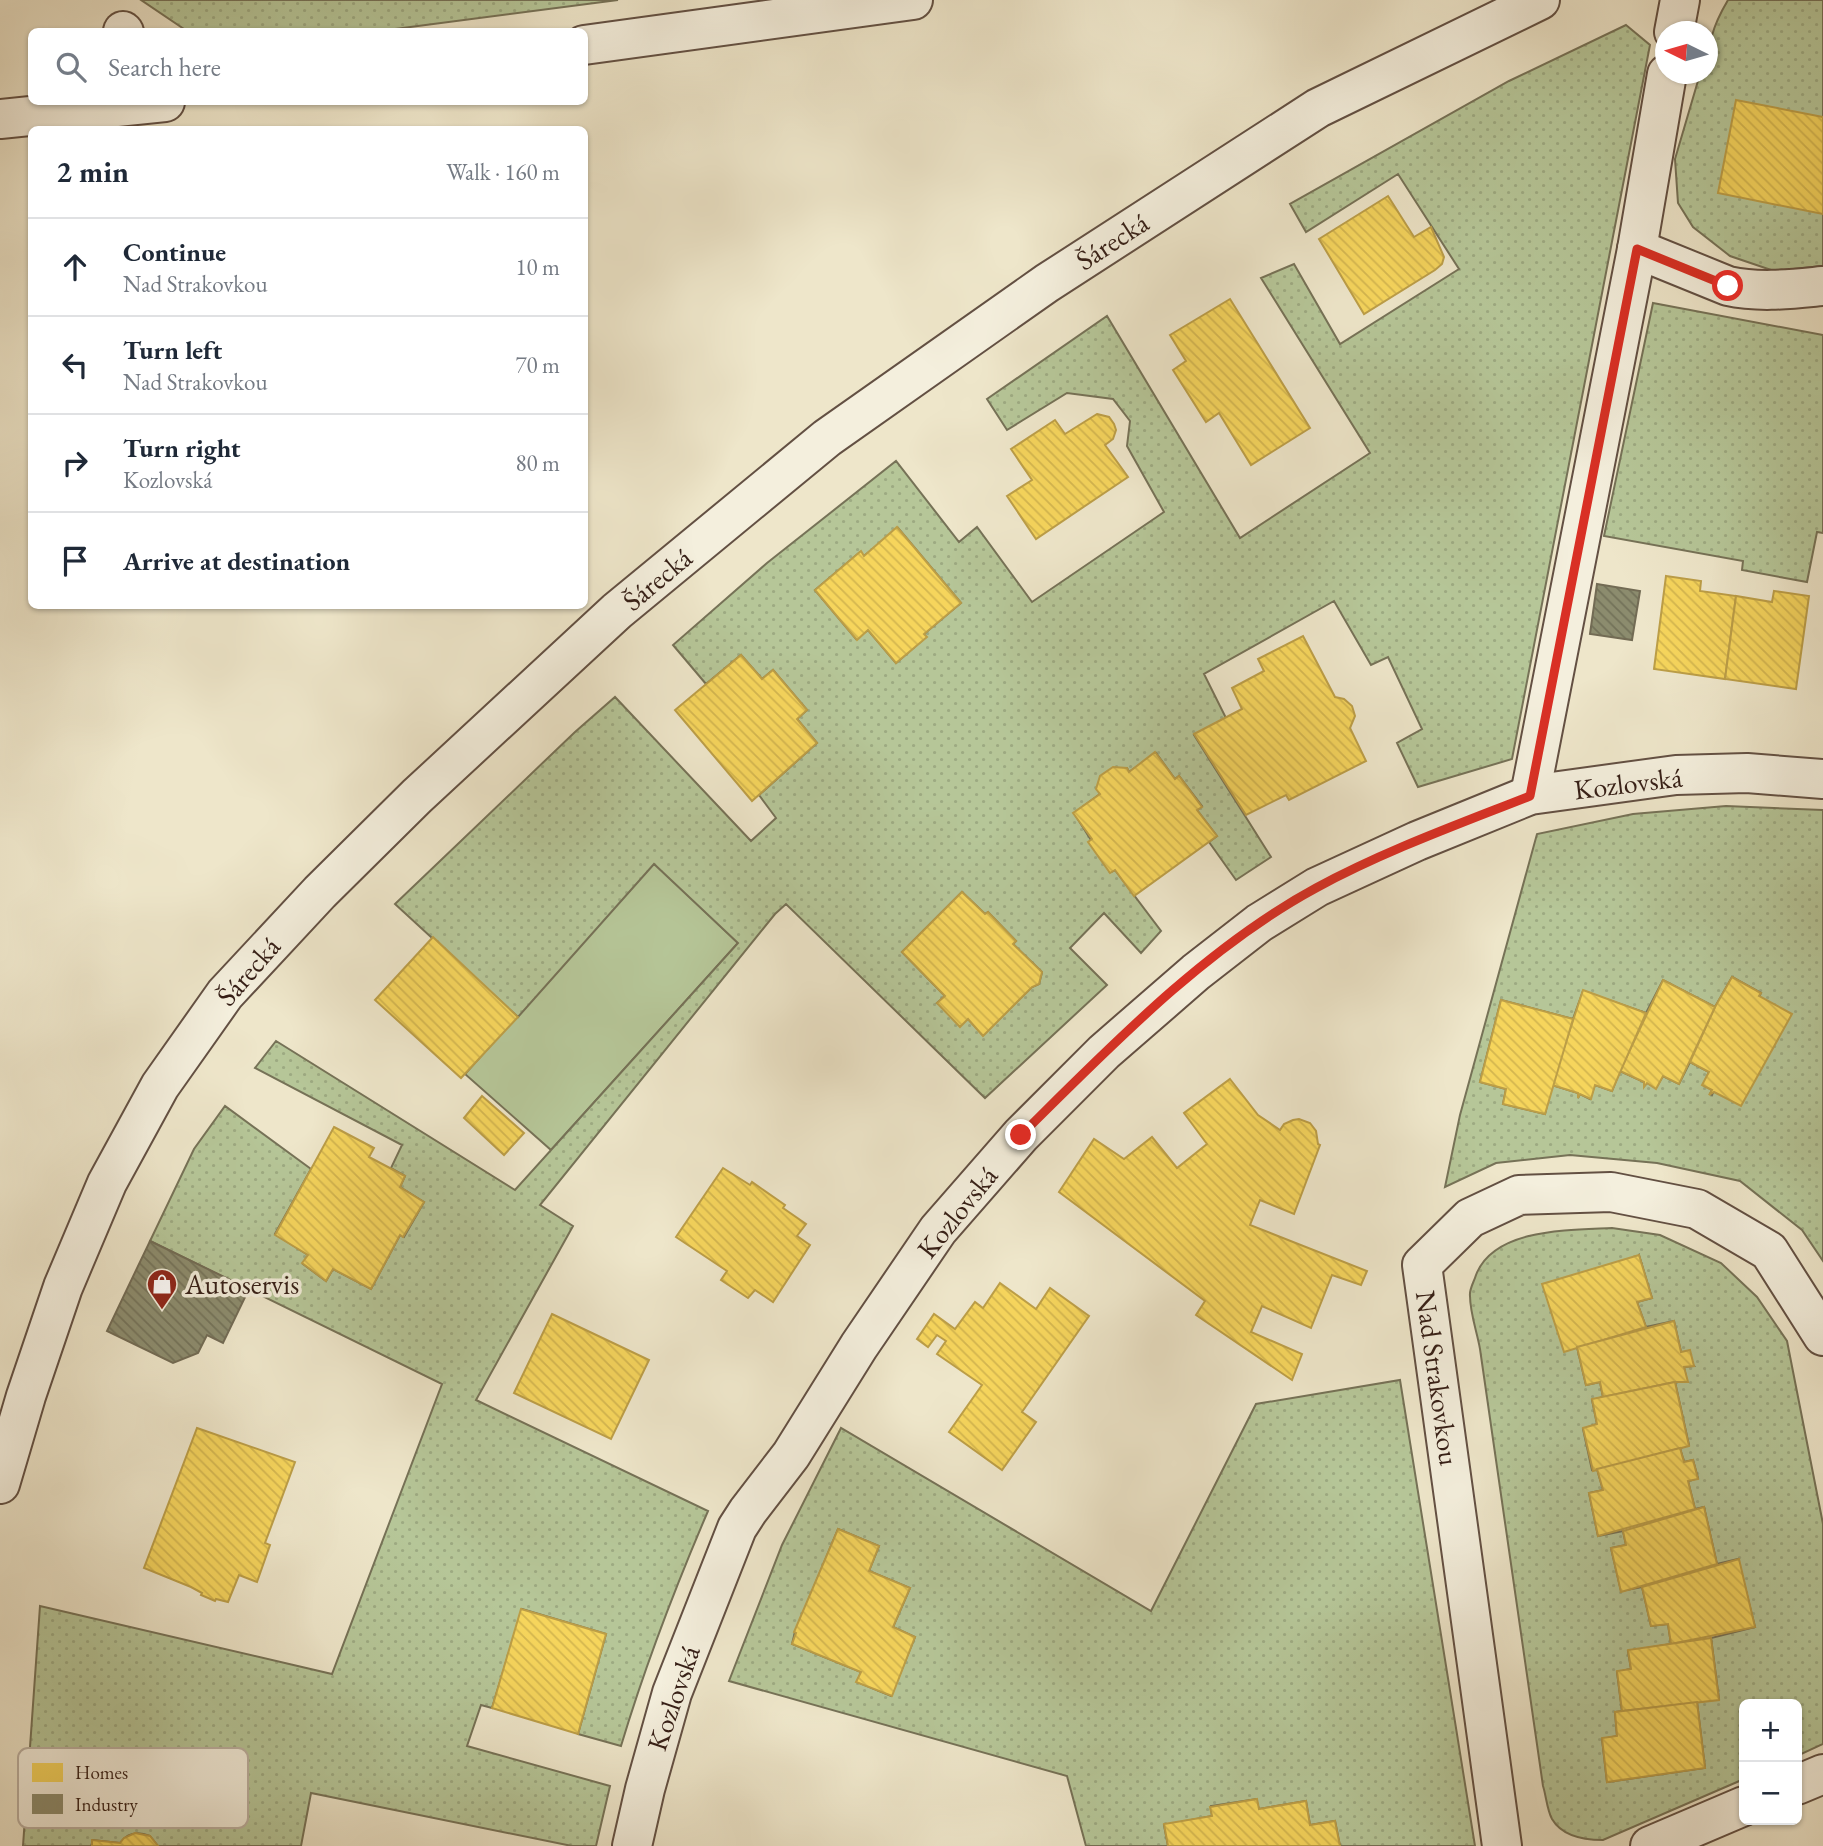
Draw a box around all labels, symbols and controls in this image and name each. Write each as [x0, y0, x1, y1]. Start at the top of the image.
north arrow [1655, 21, 1718, 84]
search box [28, 28, 588, 105]
icon: search [52, 48, 90, 86]
text: Search here [108, 50, 221, 84]
text: 2 min [56, 152, 129, 191]
text: Walk · 160 m [446, 157, 560, 187]
street label: Šárecká [1069, 204, 1156, 278]
text: Continue [123, 235, 226, 269]
icon: ahead [56, 248, 94, 286]
text: 10 m [515, 252, 560, 282]
text: Nad Strakovkou [123, 269, 268, 299]
route start [1712, 270, 1743, 301]
text: Turn left [123, 333, 222, 367]
icon: left [56, 346, 94, 384]
text: 70 m [515, 350, 560, 380]
text: Nad Strakovkou [123, 367, 268, 397]
text: Turn right [123, 431, 241, 465]
icon: right [56, 444, 94, 482]
text: 80 m [515, 448, 560, 478]
text: Kozlovská [123, 465, 212, 495]
street label: Šárecká [615, 539, 700, 618]
icon: arrive [56, 542, 94, 580]
text: Arrive at destination [123, 544, 350, 578]
street label: Kozlovská [1572, 758, 1685, 807]
street label: Šárecká [208, 928, 288, 1013]
route end [1005, 1119, 1036, 1150]
street label: Kozlovská [909, 1158, 1006, 1266]
place label: Autoservis [184, 1266, 299, 1302]
shop icon: Autoservis [145, 1267, 179, 1311]
street label: Nad Strakovkou [1408, 1288, 1468, 1468]
street label: Kozlovská [638, 1640, 708, 1755]
map controls [1739, 1699, 1802, 1825]
button: + [1739, 1699, 1802, 1762]
legend [18, 1748, 248, 1828]
text: Homes [75, 1760, 128, 1785]
button: − [1739, 1762, 1802, 1825]
text: Industry [75, 1792, 139, 1817]

